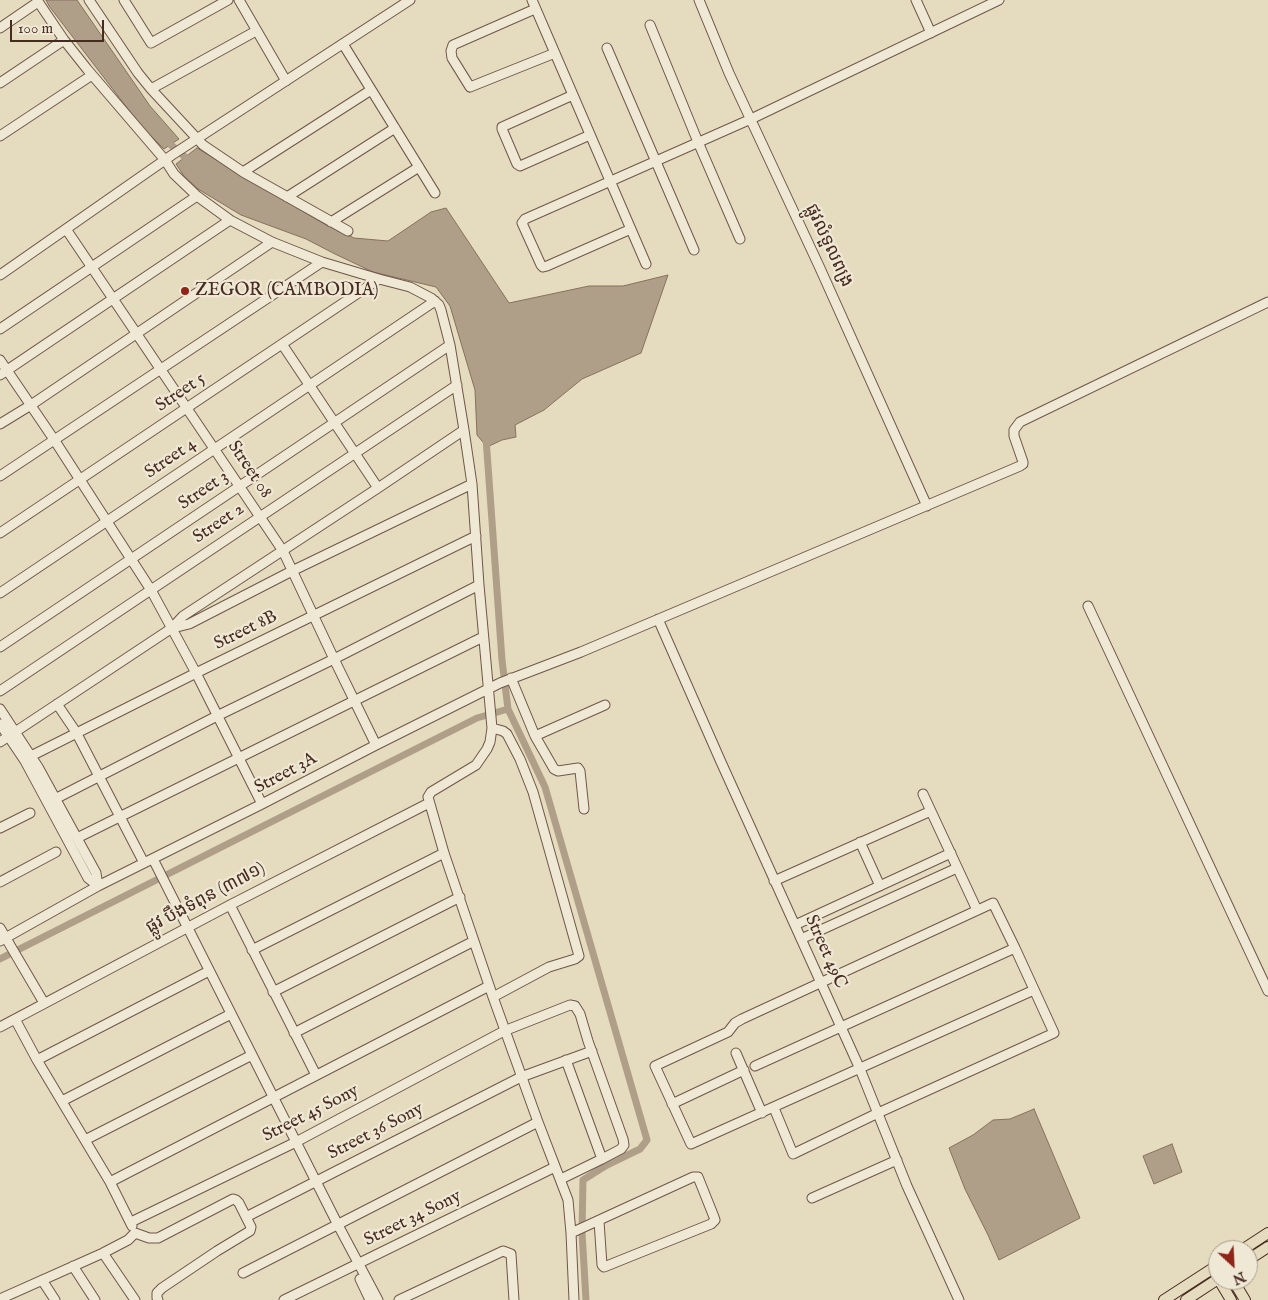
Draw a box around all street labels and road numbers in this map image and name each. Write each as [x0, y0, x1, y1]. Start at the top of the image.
street label: ផ្លូវលំទួលពង្រ [799, 201, 857, 291]
street label: Street 5 [152, 369, 210, 417]
street label: Street 4 [141, 434, 201, 484]
street label: Street 08 [222, 437, 276, 503]
street label: Street 3 [175, 467, 233, 515]
street label: Street 2 [189, 499, 249, 549]
street label: Street 8B [211, 606, 281, 656]
street label: Street 3A [251, 749, 321, 799]
street label: ផ្លូវ បឹងទំពុន (៣៧១) [143, 859, 269, 939]
street label: Street 49C [799, 912, 851, 992]
street label: Street 45 Sony [259, 1081, 363, 1147]
street label: Street 36 Sony [325, 1099, 427, 1165]
street label: Street 34 Sony [361, 1186, 465, 1252]

